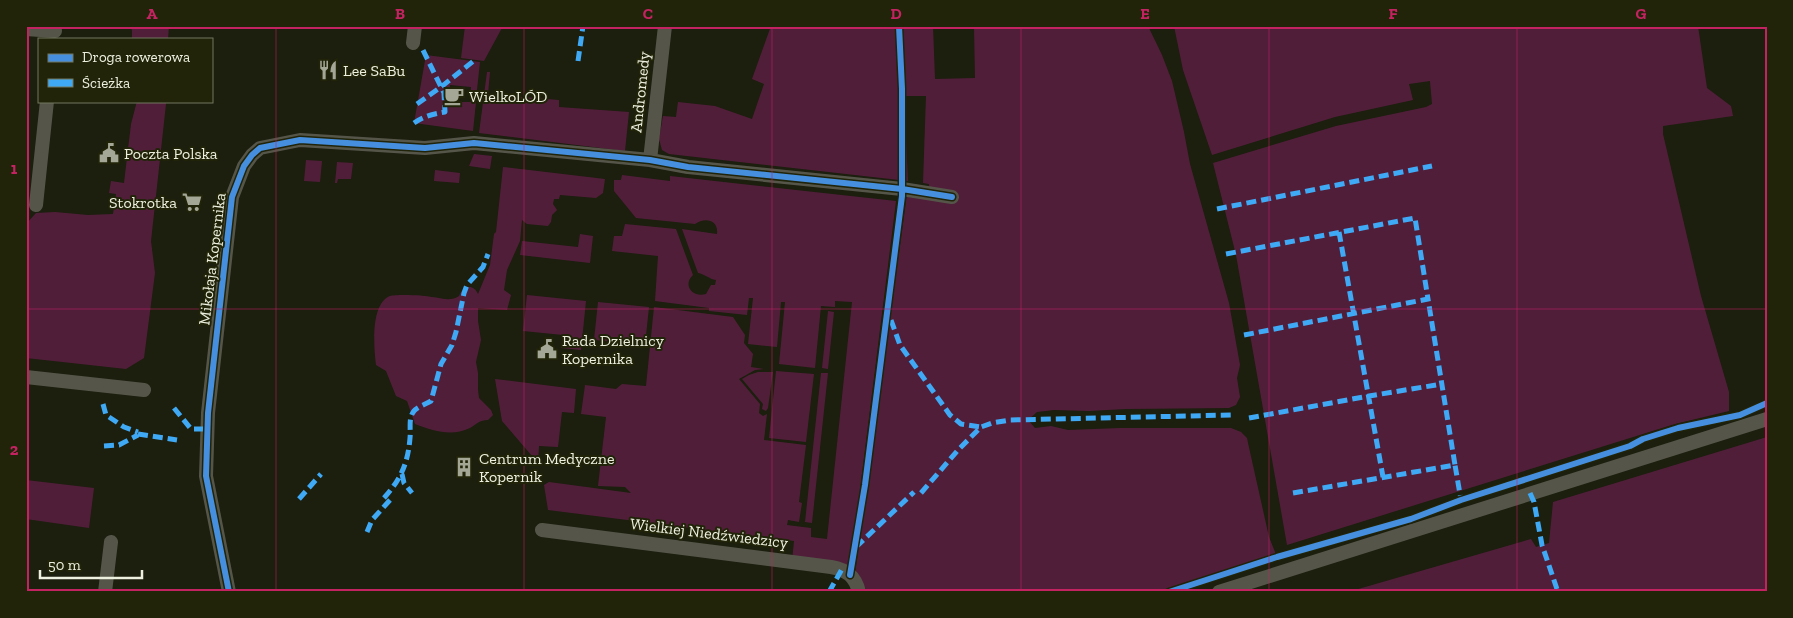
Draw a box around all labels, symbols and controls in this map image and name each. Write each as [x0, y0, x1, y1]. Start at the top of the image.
text: A [147, 4, 158, 23]
text: B [395, 4, 405, 23]
text: C [643, 4, 653, 23]
text: D [890, 4, 902, 23]
text: E [1140, 4, 1150, 23]
text: F [1388, 4, 1398, 23]
text: G [1636, 4, 1647, 23]
legend [38, 38, 212, 102]
text: Droga rowerowa [82, 48, 190, 66]
street label: Andromedy [626, 50, 654, 133]
restaurant icon: Lee SaBu [317, 59, 339, 81]
place label: Lee SaBu [343, 61, 405, 80]
text: Ścieżka [82, 74, 130, 92]
cafe icon: WielkoLÓD [443, 85, 465, 107]
place label: WielkoLÓD [469, 87, 547, 106]
public building icon: Poczta Polska [98, 142, 120, 164]
place label: Poczta Polska [124, 144, 218, 163]
text: 1 [11, 159, 18, 178]
supermarket icon: Stokrotka [181, 191, 203, 213]
street label: Mikołaja Kopernika [194, 191, 230, 326]
place label: Stokrotka [109, 193, 177, 212]
place label: Rada Dzielnicy Kopernika [562, 331, 665, 368]
public building icon: Rada Dzielnicy Kopernika [536, 338, 558, 360]
text: 2 [10, 440, 19, 459]
place label: Centrum Medyczne Kopernik [479, 449, 614, 486]
building icon: Centrum Medyczne Kopernik [453, 456, 475, 478]
street label: Wielkiej Niedźwiedzicy [629, 514, 790, 552]
scale bar [40, 548, 142, 580]
text: 50 m [48, 556, 81, 574]

